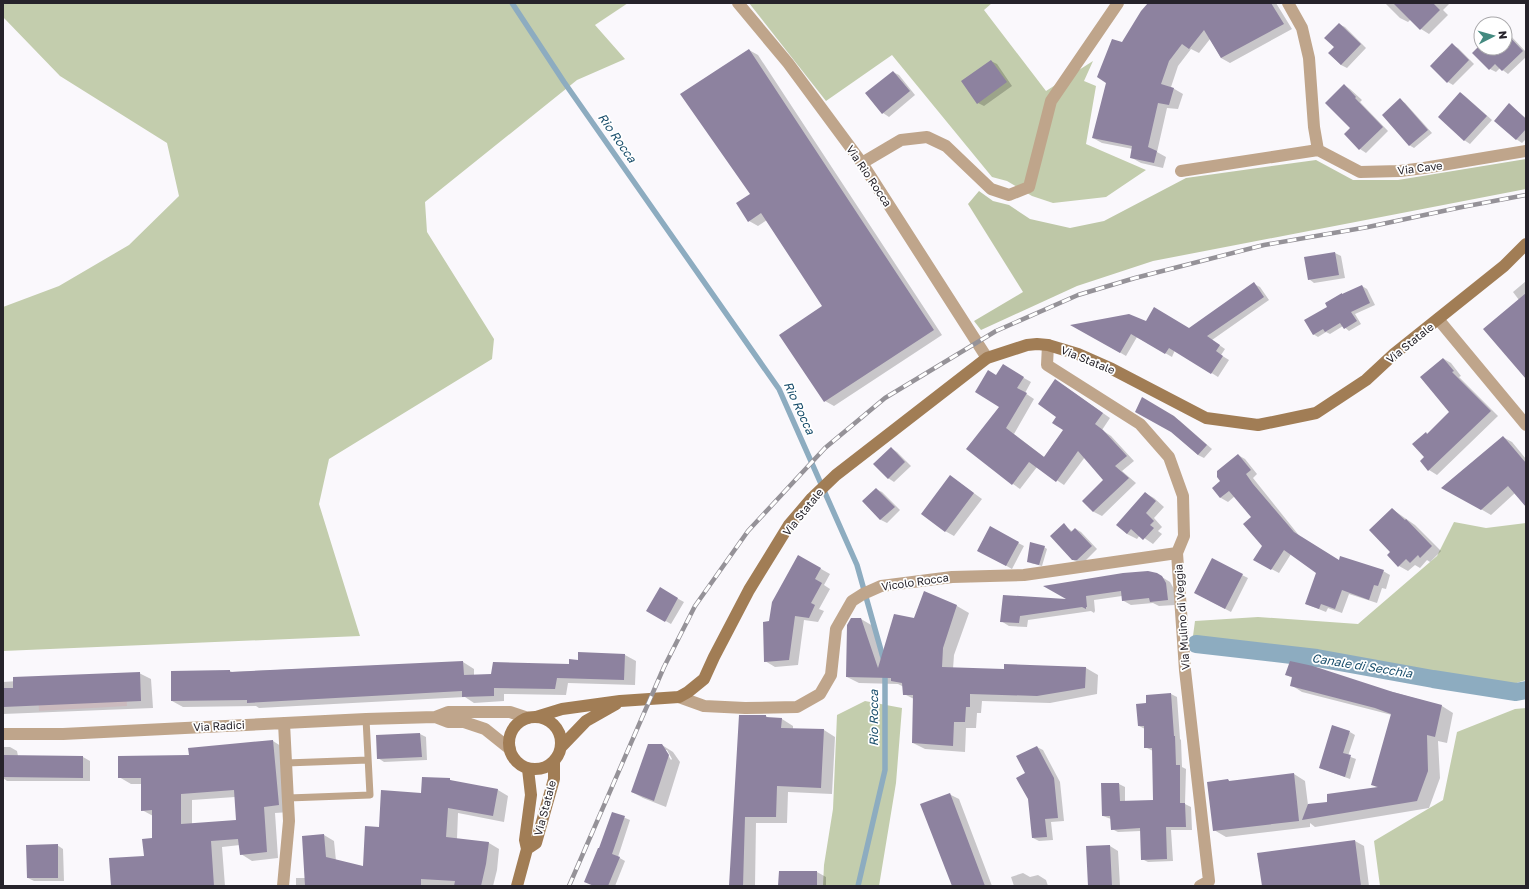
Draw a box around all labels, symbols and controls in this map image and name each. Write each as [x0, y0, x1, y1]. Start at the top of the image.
north arrow [1473, 16, 1513, 56]
text: N [1497, 30, 1510, 40]
water label: Rio Rocca [595, 110, 641, 166]
street label: Via Rio Rocca [844, 143, 895, 209]
street label: Via Cave [1397, 158, 1443, 177]
street label: Via Statale [1383, 320, 1436, 366]
street label: Via Statale [1059, 343, 1117, 376]
water label: Rio Rocca [781, 379, 819, 438]
street label: Via Statale [780, 485, 826, 538]
street label: Via Mulino di Veggia [1171, 564, 1192, 670]
street label: Vicolo Rocca [880, 570, 949, 593]
water label: Canale di Secchia [1311, 650, 1415, 681]
water label: Rio Rocca [866, 688, 881, 746]
street label: Via Radici [193, 718, 245, 733]
street label: Via Statale [531, 779, 558, 837]

